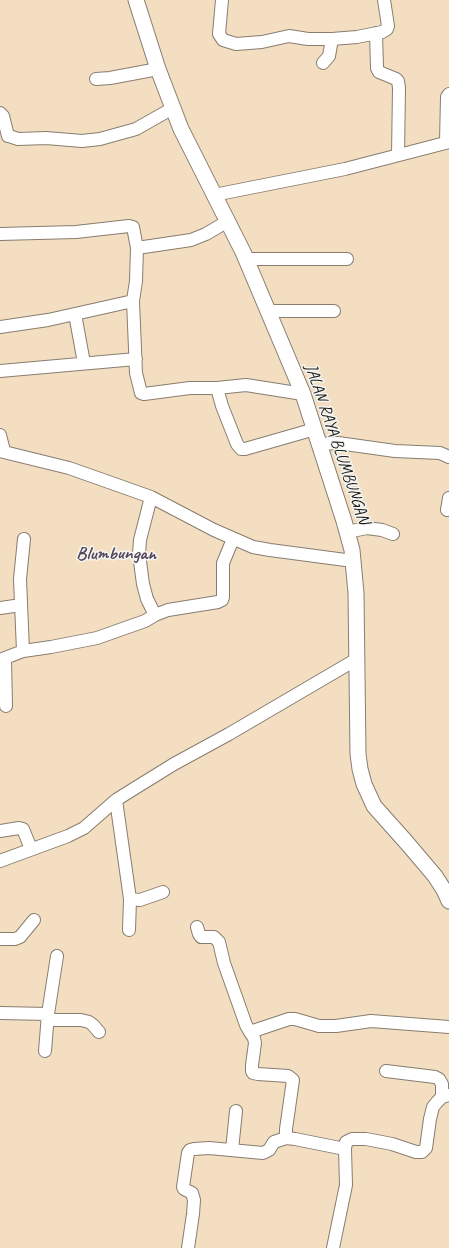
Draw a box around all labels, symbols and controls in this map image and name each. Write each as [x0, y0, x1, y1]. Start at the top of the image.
street label: JALAN RAYA BLUMBUNGAN [300, 361, 374, 527]
district label: Blumbungan [76, 543, 156, 565]

